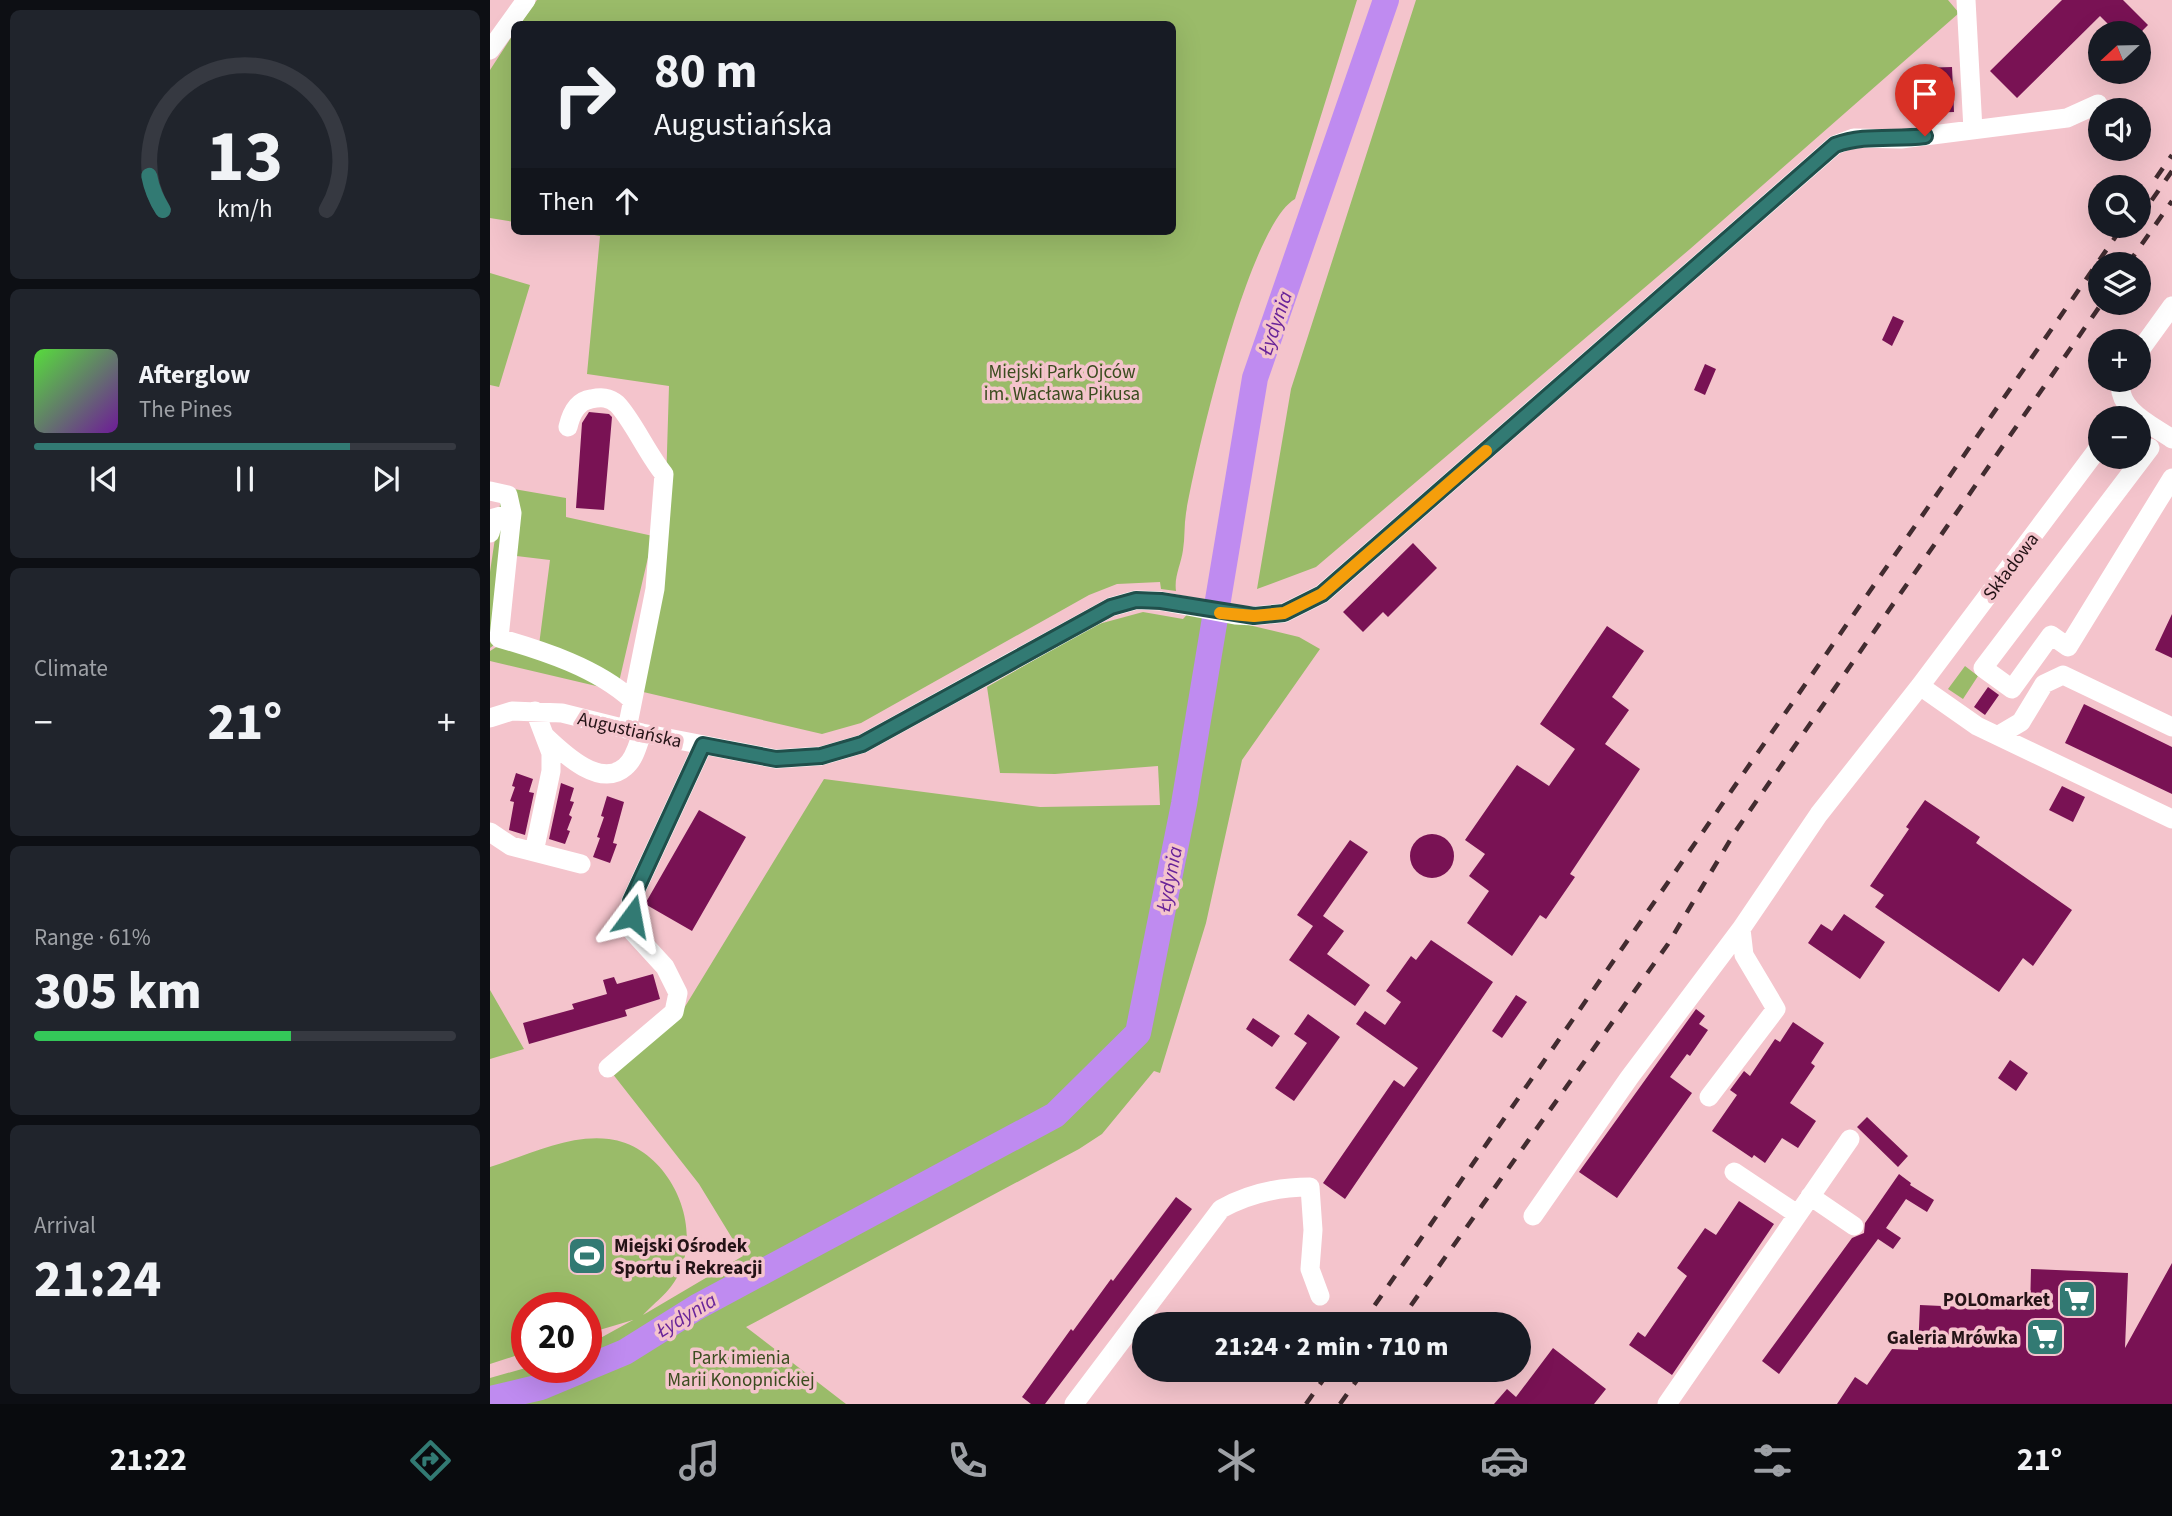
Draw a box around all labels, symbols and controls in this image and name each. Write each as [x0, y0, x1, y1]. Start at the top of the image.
north arrow [2088, 21, 2151, 84]
map controls [2088, 21, 2151, 469]
text: 80 m [654, 37, 758, 107]
icon: right [539, 49, 630, 140]
pin [1895, 64, 1955, 136]
icon: arrive [1906, 75, 1944, 113]
button: sound [2088, 98, 2151, 161]
text: Augustiańska [654, 102, 832, 148]
text: 13 [207, 106, 283, 210]
button: search [2088, 175, 2151, 238]
icon: ahead [608, 182, 646, 220]
text: Then [539, 183, 594, 220]
text: km/h [217, 191, 273, 227]
button: layers [2088, 252, 2151, 315]
water label: Łydynia [1250, 287, 1300, 360]
button: + [2088, 329, 2151, 392]
text: Afterglow [139, 356, 250, 393]
park label: Miejski Park Ojców im. Wacława Pikusa [984, 359, 1140, 408]
text: The Pines [139, 393, 232, 426]
button: − [2088, 406, 2151, 469]
icon: previous [85, 460, 123, 498]
icon: pause [226, 460, 264, 498]
icon: next [367, 460, 405, 498]
street label: Składowa [1977, 527, 2046, 606]
text: Climate [34, 652, 108, 685]
text: 21° [208, 686, 282, 760]
text: − [34, 696, 53, 750]
text: + [437, 696, 456, 750]
street label: Augustiańska [575, 705, 684, 756]
water label: Łydynia [1148, 844, 1190, 915]
position arrow [595, 879, 669, 953]
text: Range · 61% [34, 921, 151, 954]
text: 305 km [34, 955, 202, 1029]
text: Arrival [34, 1209, 96, 1242]
place label: Miejski Ośrodek Sportu i Rekreacji [614, 1233, 763, 1282]
sports icon: Miejski Ośrodek Sportu i Rekreacji [566, 1235, 608, 1277]
text: 21:24 [34, 1243, 161, 1317]
supermarket icon: POLOmarket [2056, 1278, 2098, 1320]
water label: Łydynia [649, 1285, 722, 1345]
place label: POLOmarket [1943, 1287, 2050, 1314]
speed limit sign: 20 [511, 1292, 602, 1383]
supermarket icon: Galeria Mrówka [2024, 1316, 2066, 1358]
place label: Galeria Mrówka [1887, 1325, 2018, 1352]
text: 21:24 · 2 min · 710 m [1215, 1328, 1448, 1365]
park label: Park imienia Marii Konopnickiej [667, 1345, 815, 1394]
icon: directions [406, 1436, 455, 1485]
icon: music [675, 1436, 724, 1485]
icon: phone [943, 1436, 992, 1485]
icon: climate [1212, 1436, 1261, 1485]
icon: car [1480, 1436, 1529, 1485]
icon: filters [1748, 1436, 1797, 1485]
text: 21:22 [110, 1437, 187, 1483]
text: 21° [2017, 1437, 2062, 1483]

